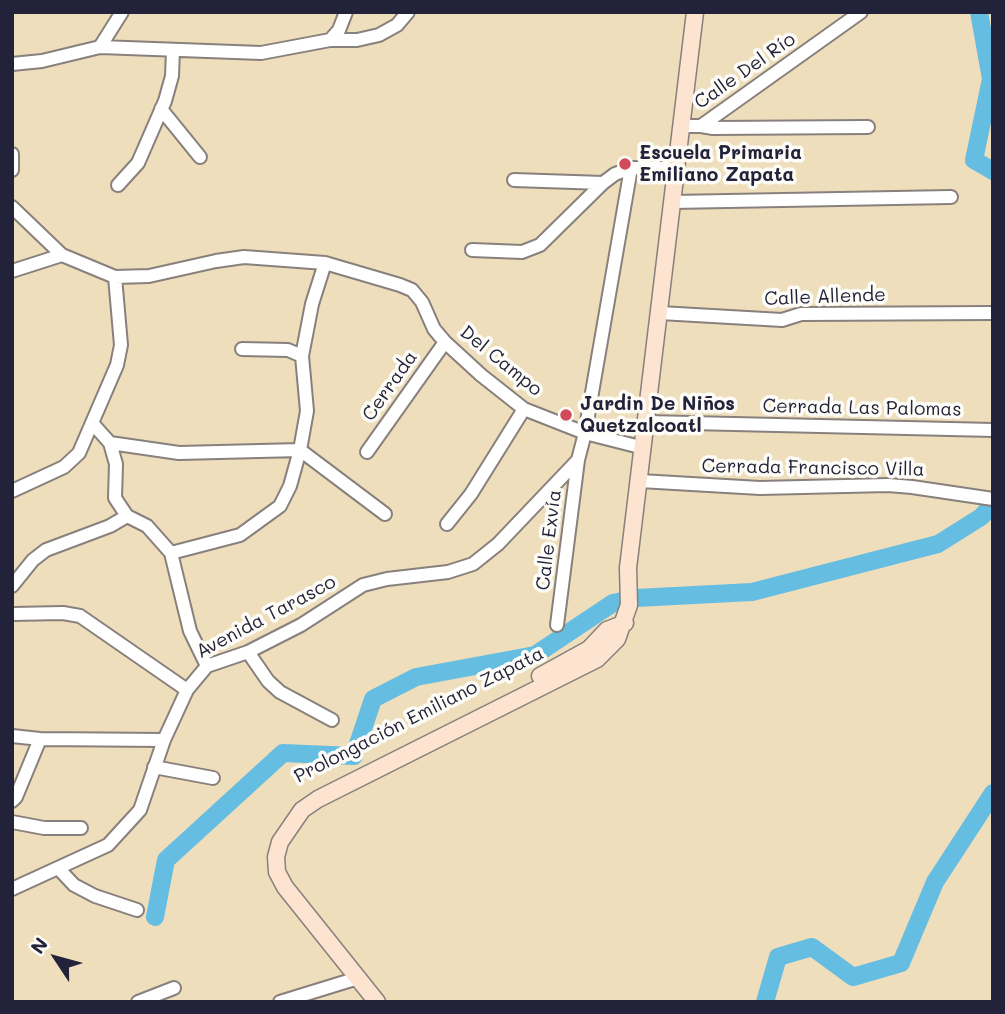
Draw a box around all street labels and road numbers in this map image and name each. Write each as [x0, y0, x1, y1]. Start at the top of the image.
street label: Calle Del Río [690, 28, 800, 114]
street label: Calle Allende [764, 283, 886, 311]
street label: Del Campo [455, 321, 547, 401]
street label: Cerrada [358, 347, 422, 425]
street label: Cerrada Las Palomas [762, 395, 962, 421]
street label: Cerrada Francisco Villa [701, 455, 925, 481]
street label: Calle Exvía [532, 488, 566, 592]
street label: Avenida Tarasco [192, 571, 340, 663]
street label: Prolongación Emiliano Zapata [290, 642, 548, 788]

